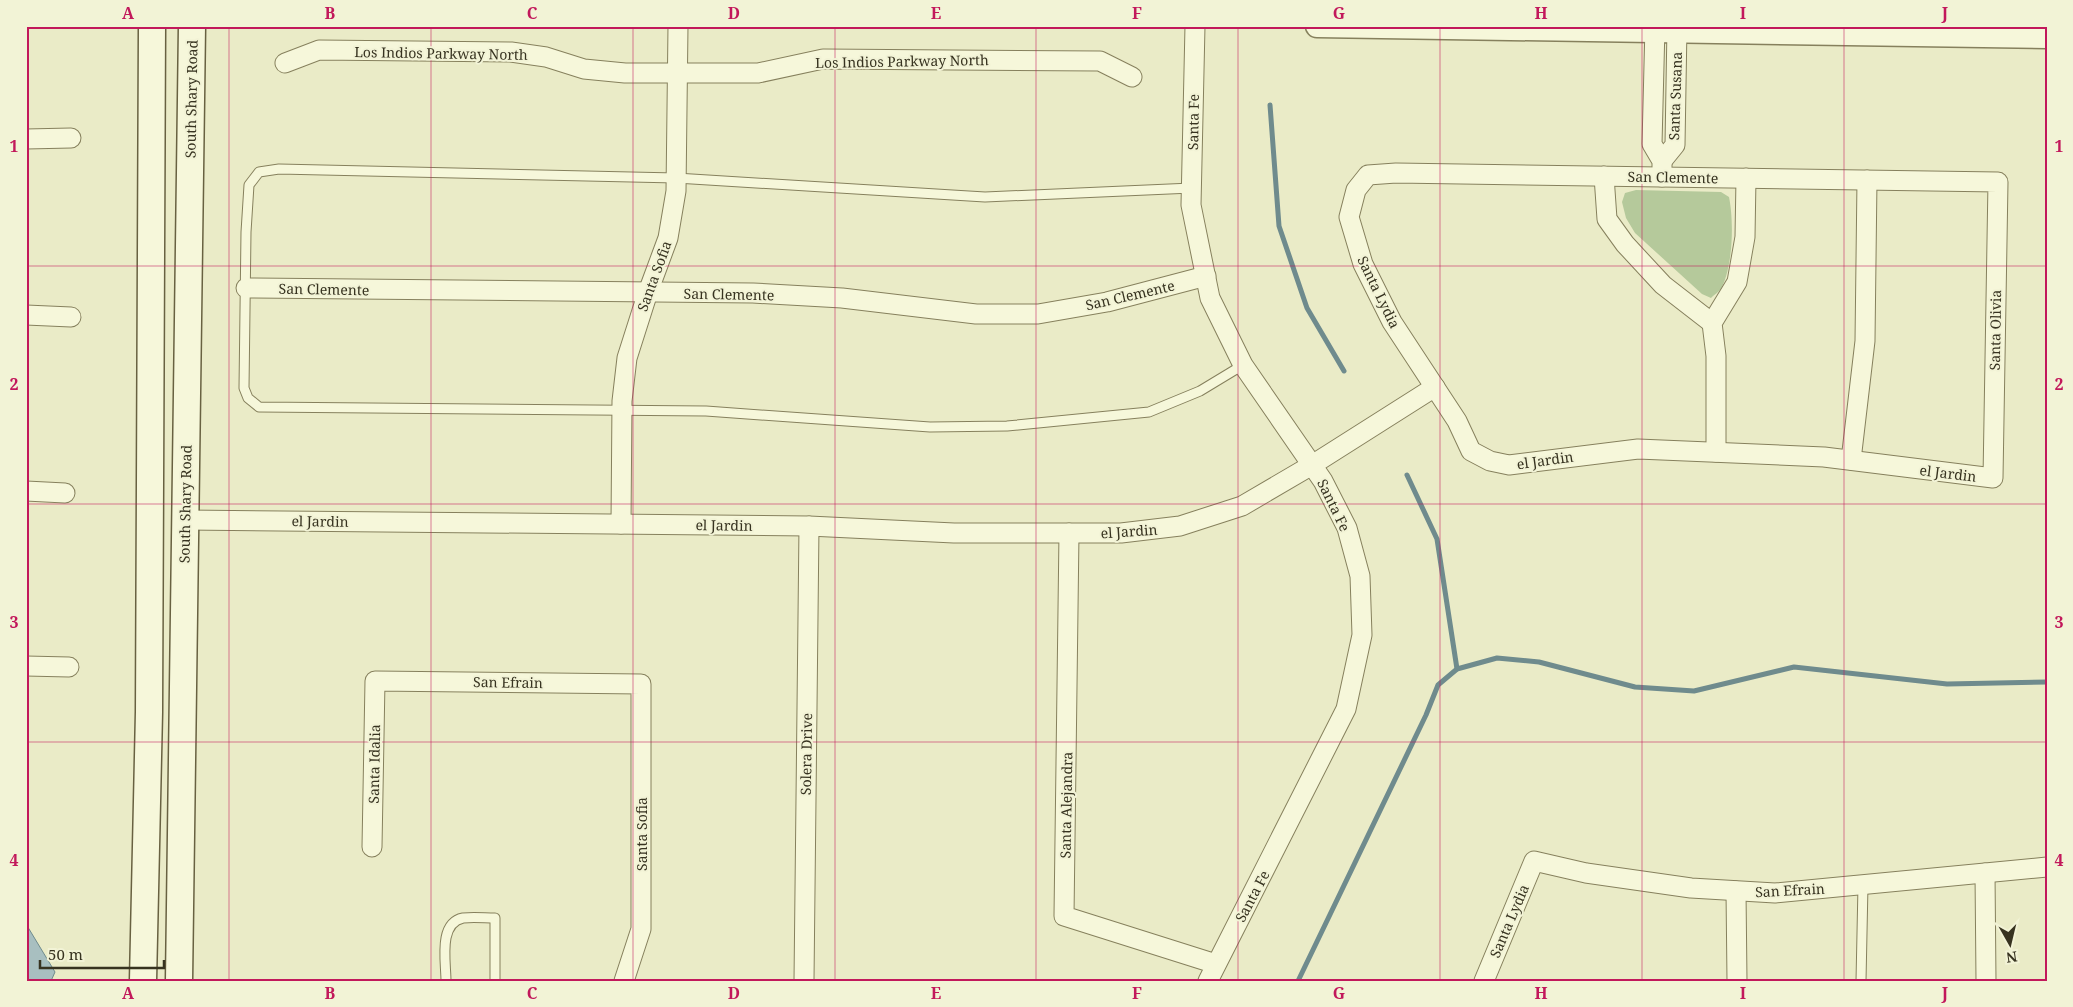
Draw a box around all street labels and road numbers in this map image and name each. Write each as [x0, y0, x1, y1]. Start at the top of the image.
street label: South Shary Road [180, 39, 202, 158]
street label: Los Indios Parkway North [354, 42, 528, 64]
street label: Los Indios Parkway North [815, 50, 989, 72]
street label: Santa Susana [1664, 51, 1686, 141]
street label: Santa Fe [1183, 94, 1203, 150]
street label: San Clemente [1627, 167, 1719, 187]
street label: Santa Sofia [632, 238, 676, 314]
street label: Santa Lydia [1353, 253, 1405, 331]
street label: San Clemente [1084, 276, 1176, 314]
street label: San Clemente [278, 279, 370, 299]
street label: San Clemente [683, 284, 775, 304]
street label: Santa Olivia [1985, 289, 2005, 370]
street label: South Shary Road [174, 444, 196, 563]
street label: el Jardin [1515, 447, 1575, 473]
street label: el Jardin [1919, 460, 1977, 486]
street label: Santa Fe [1313, 476, 1355, 534]
street label: el Jardin [291, 511, 349, 531]
street label: el Jardin [695, 515, 753, 535]
street label: el Jardin [1100, 520, 1158, 542]
street label: San Efrain [473, 672, 543, 692]
street label: Solera Drive [796, 713, 816, 795]
street label: Santa Idalia [364, 724, 384, 804]
street label: Santa Alejandra [1056, 751, 1076, 858]
street label: Santa Sofia [632, 797, 651, 871]
street label: Santa Fe [1230, 867, 1274, 925]
street label: San Efrain [1755, 879, 1825, 901]
street label: Santa Lydia [1485, 881, 1533, 961]

